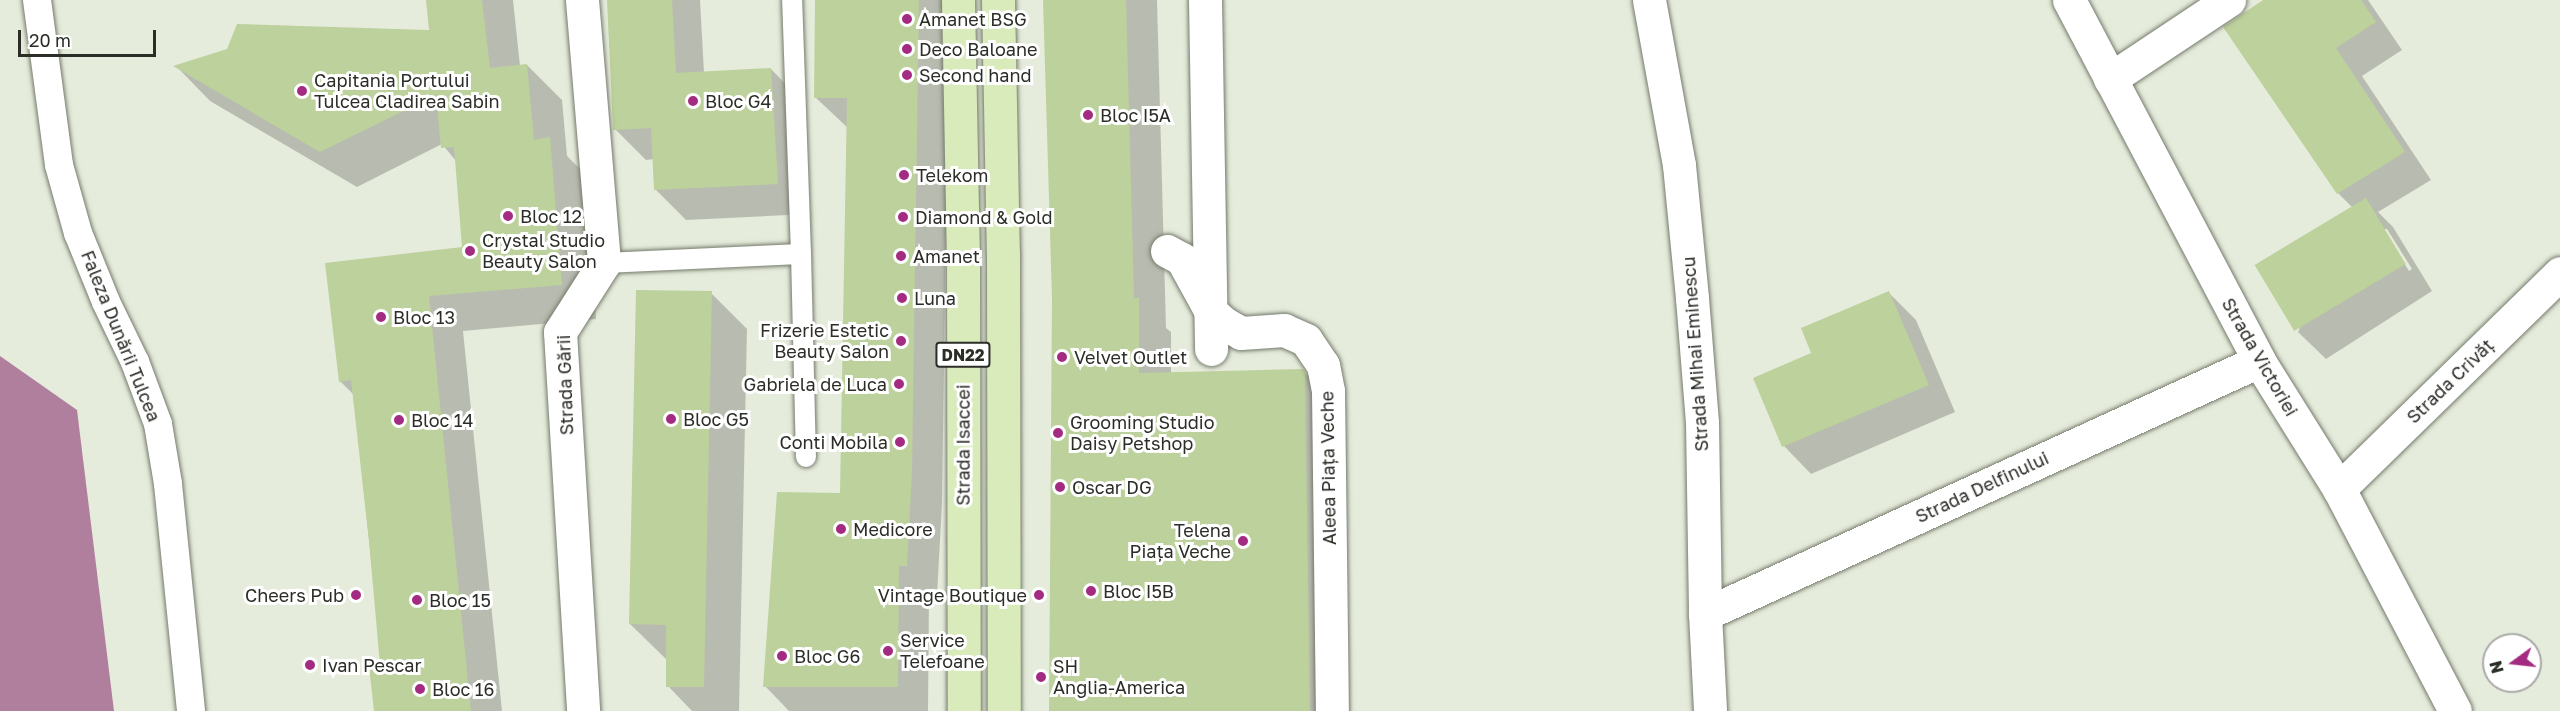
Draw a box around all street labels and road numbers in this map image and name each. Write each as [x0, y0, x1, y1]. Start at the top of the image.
street label: Faleza Dunării Tulcea [77, 247, 165, 425]
street label: Strada Mihai Eminescu [1677, 256, 1713, 452]
street label: Strada Victoriei [2217, 294, 2303, 420]
street label: Strada Gării [552, 334, 578, 436]
street label: Strada Crivăț [2402, 334, 2498, 428]
road number: DN22 [934, 342, 992, 368]
street label: Strada Isaccei [952, 384, 974, 506]
street label: Aleea Piața Veche [1316, 391, 1340, 545]
street label: Strada Delfinului [1912, 447, 2052, 527]

